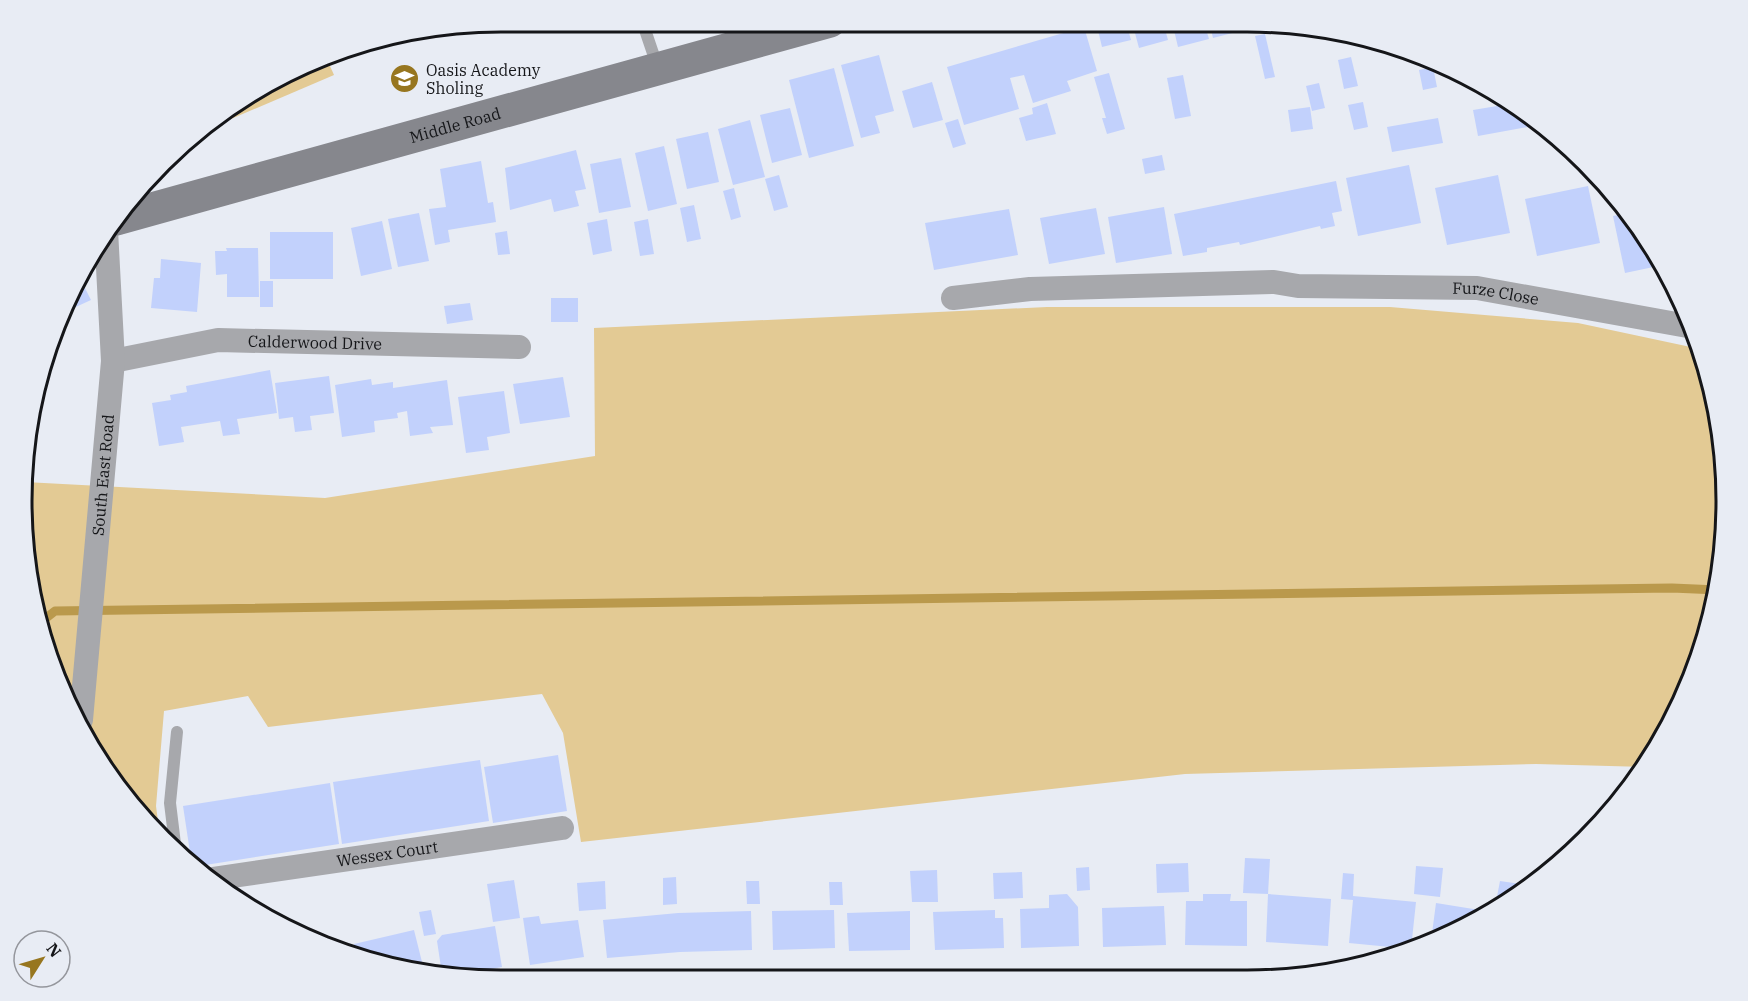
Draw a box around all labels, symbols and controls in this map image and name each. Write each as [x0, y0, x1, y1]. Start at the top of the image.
place label: Oasis Academy Sholing [426, 60, 541, 98]
school or university icon: Oasis Academy Sholing [389, 63, 421, 95]
street label: Middle Road [407, 103, 503, 147]
street label: Furze Close [1452, 278, 1541, 309]
street label: Calderwood Drive [248, 331, 382, 354]
street label: South East Road [87, 413, 118, 537]
street label: Wessex Court [335, 836, 439, 871]
north arrow [12, 929, 72, 989]
text: N [42, 939, 66, 961]

